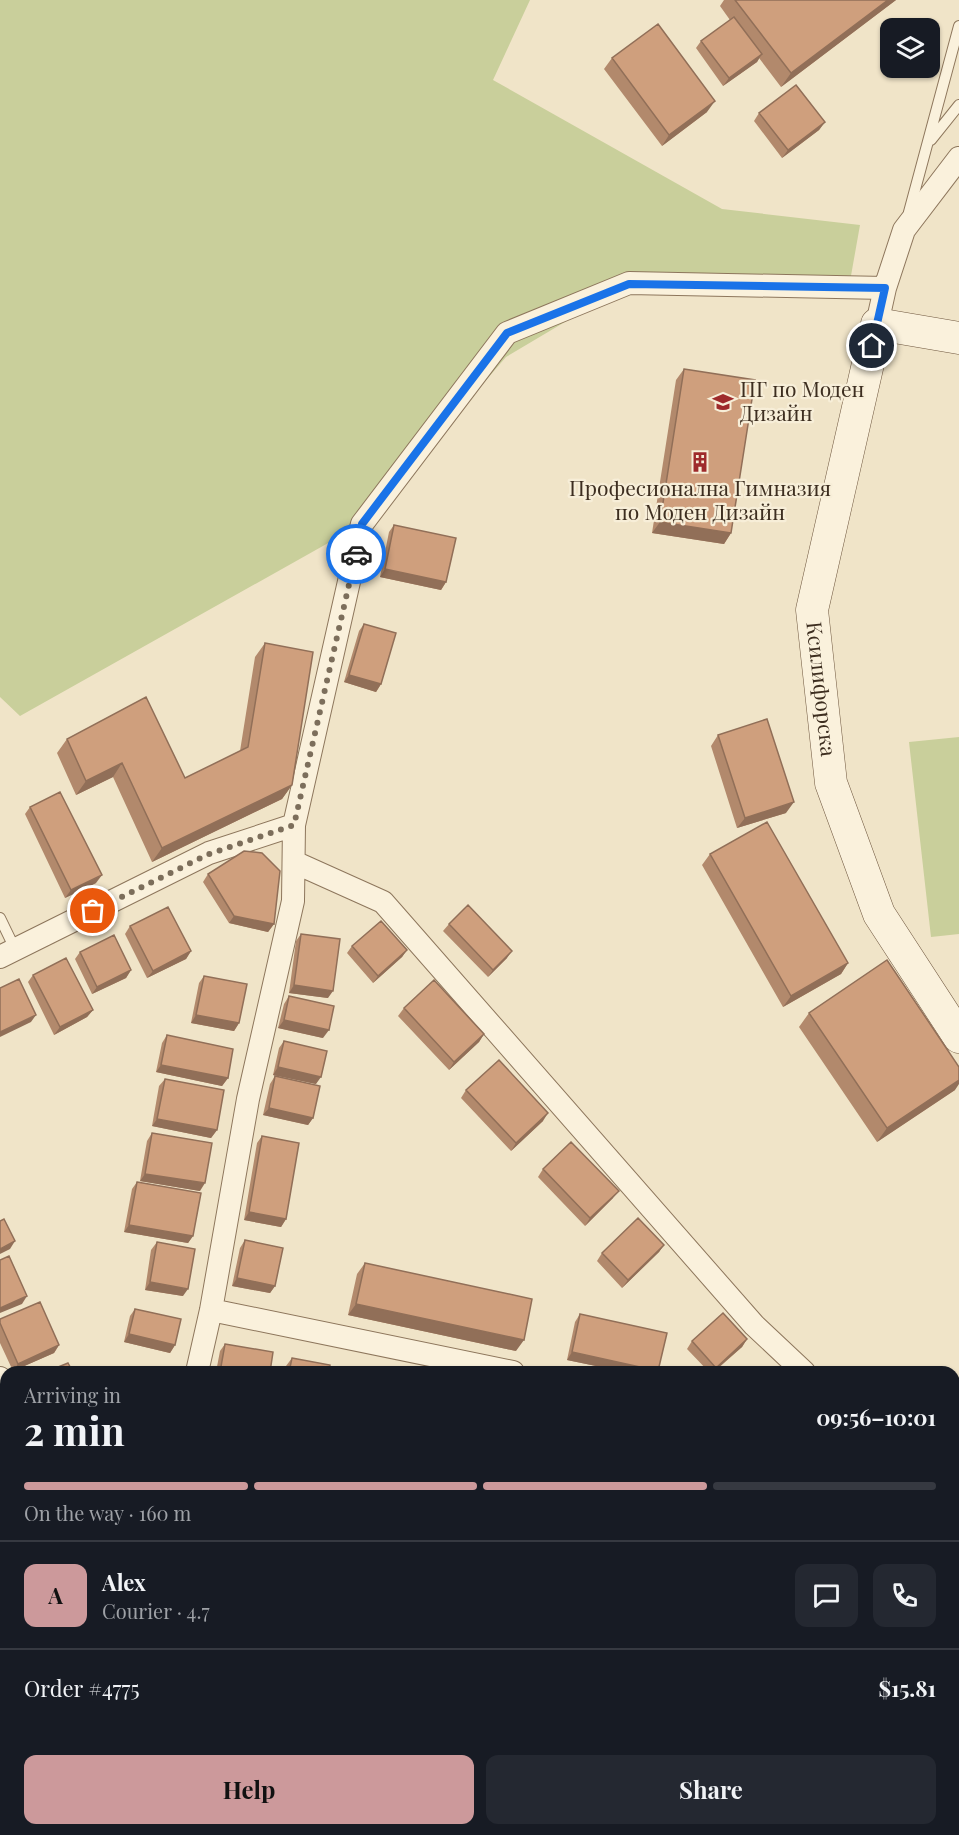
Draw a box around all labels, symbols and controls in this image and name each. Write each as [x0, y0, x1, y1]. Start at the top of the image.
map controls [880, 18, 940, 78]
button: layers [880, 18, 940, 78]
pin [846, 320, 897, 371]
icon: home [855, 329, 888, 362]
place label: ПГ по Моден Дизайн [740, 374, 865, 426]
school or university icon: ПГ по Моден Дизайн [711, 390, 735, 414]
building icon: Професионална Гимназия по Моден Дизайн [688, 450, 712, 474]
place label: Професионална Гимназия по Моден Дизайн [569, 473, 831, 525]
courier [326, 524, 386, 584]
icon: car [340, 538, 373, 571]
street label: Ксилифорска [801, 620, 844, 758]
pin [67, 885, 118, 936]
icon: bag [76, 894, 109, 927]
text: Arriving in [24, 1381, 121, 1408]
text: 09:56–10:01 [816, 1402, 936, 1432]
text: 2 min [24, 1404, 125, 1456]
text: On the way · 160 m [24, 1499, 191, 1526]
button: chat [795, 1564, 858, 1627]
button: phone [873, 1564, 936, 1627]
text: Alex [102, 1567, 146, 1597]
text: A [48, 1580, 63, 1610]
text: Courier · 4.7 [102, 1597, 210, 1624]
text: Order #4775 [24, 1673, 140, 1703]
text: $15.81 [878, 1673, 936, 1703]
button: Help [24, 1755, 474, 1824]
button: Share [486, 1755, 936, 1824]

